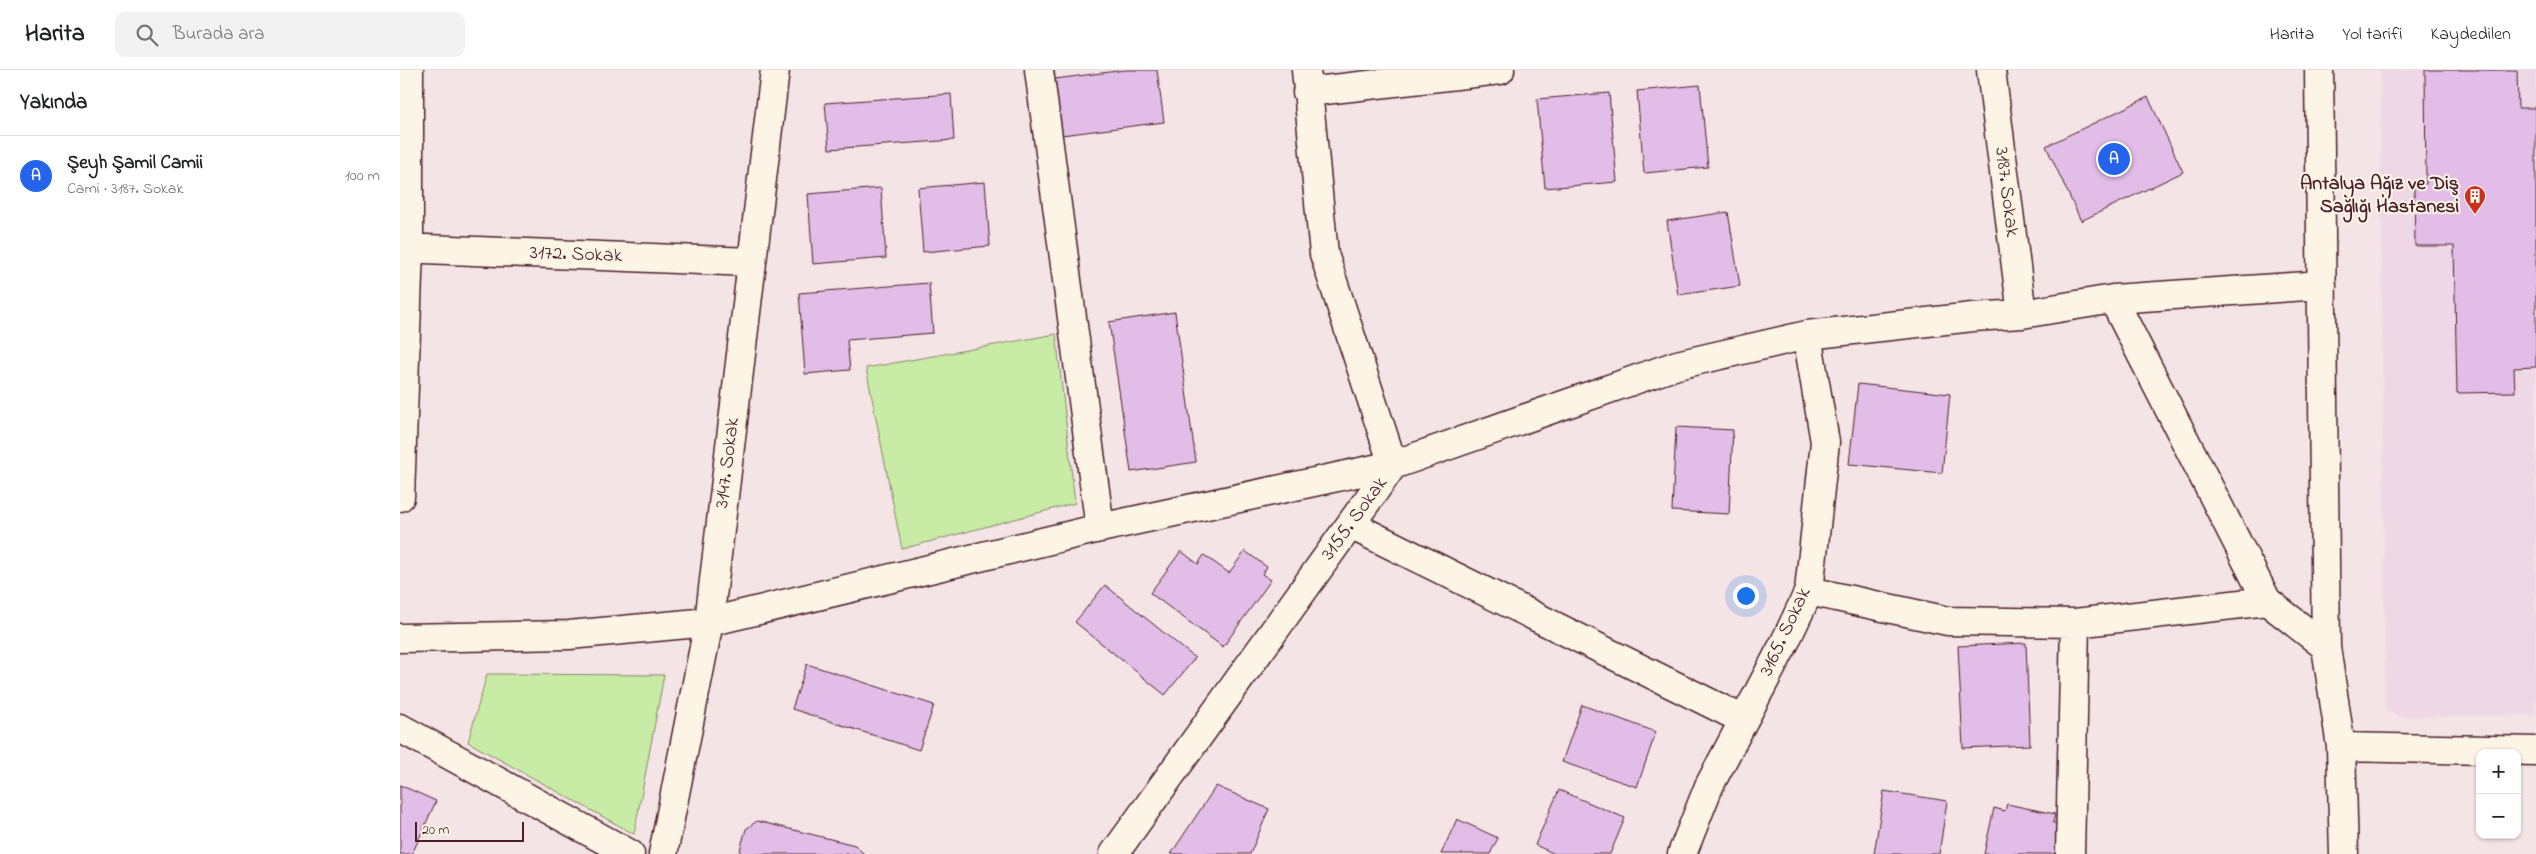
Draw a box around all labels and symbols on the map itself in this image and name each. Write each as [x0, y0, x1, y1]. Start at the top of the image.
pin: A [2098, 140, 2130, 178]
street label: 3187. Sokak [1986, 145, 2026, 239]
place label: Antalya Ağız ve Diş Sağlığı Hastanesi [2300, 170, 2459, 223]
building icon: Antalya Ağız ve Diş Sağlığı Hastanesi [2463, 184, 2487, 215]
street label: 3172. Sokak [529, 239, 623, 271]
street label: 3147. Sokak [708, 416, 748, 510]
street label: 3155. Sokak [1315, 471, 1396, 567]
your location [1733, 583, 1759, 609]
street label: 3165. Sokak [1753, 583, 1819, 681]
scale bar [415, 819, 524, 842]

